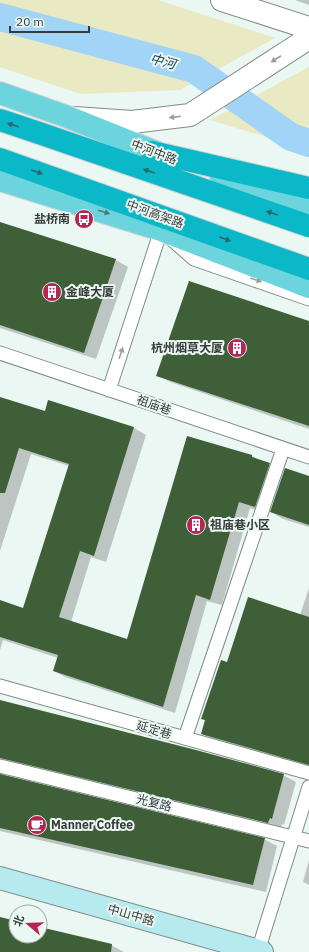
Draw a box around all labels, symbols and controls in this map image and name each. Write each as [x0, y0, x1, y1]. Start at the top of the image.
scale bar [10, 8, 89, 34]
text: 20 m [16, 14, 44, 29]
water label: 中河 [148, 50, 181, 74]
one-way arrow [271, 55, 281, 63]
one-way arrow [169, 114, 181, 120]
one-way arrow [7, 121, 19, 127]
street label: 中河中路 [129, 136, 179, 167]
one-way arrow [143, 168, 155, 174]
one-way arrow [31, 170, 43, 176]
street label: 中河高架路 [124, 196, 186, 231]
bus stop icon: 盐桥南 [73, 208, 95, 230]
one-way arrow [98, 209, 110, 215]
one-way arrow [266, 210, 278, 216]
place label: 盐桥南 [34, 211, 70, 226]
one-way arrow [220, 237, 232, 243]
one-way arrow [250, 278, 262, 284]
building icon: 金峰大厦 [41, 281, 63, 303]
place label: 金峰大厦 [66, 284, 114, 299]
building icon: 杭州烟草大厦 [226, 337, 248, 359]
place label: 杭州烟草大厦 [151, 340, 223, 355]
one-way arrow [118, 347, 124, 359]
street label: 祖庙巷 [135, 392, 174, 417]
building icon: 祖庙巷小区 [185, 514, 207, 536]
place label: 祖庙巷小区 [210, 517, 270, 532]
street label: 延定巷 [135, 717, 174, 742]
street label: 光复路 [135, 791, 173, 814]
cafe icon: Manner Coffee [26, 814, 48, 836]
place label: Manner Coffee [51, 817, 133, 832]
street label: 中山中路 [106, 901, 156, 928]
north arrow [8, 904, 48, 944]
text: 北 [10, 913, 27, 928]

